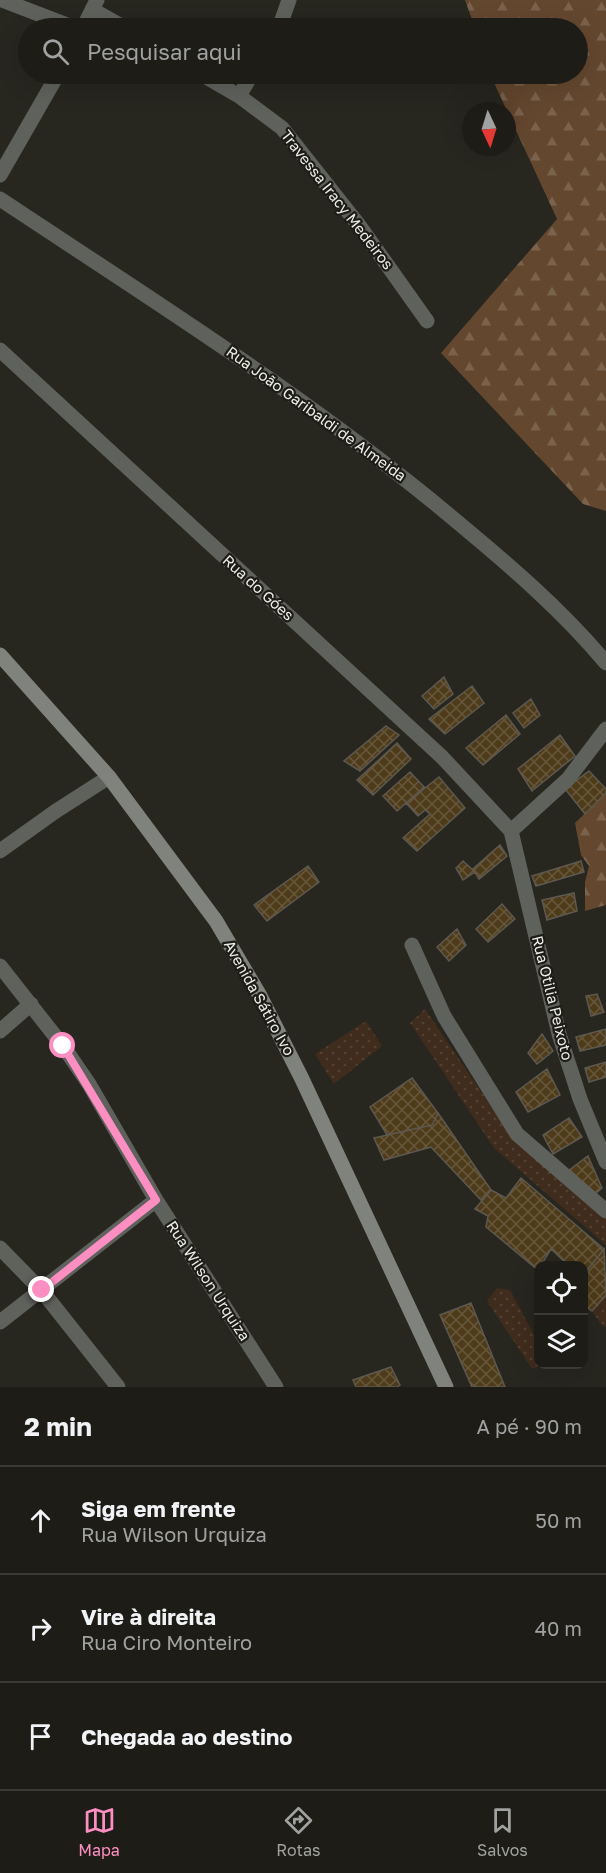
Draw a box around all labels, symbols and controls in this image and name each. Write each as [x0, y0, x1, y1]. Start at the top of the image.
search box [18, 18, 588, 84]
icon: search [39, 35, 72, 68]
text: Pesquisar aqui [87, 38, 242, 65]
north arrow [462, 102, 516, 156]
street label: Travessa Iracy Medeiros [278, 126, 398, 273]
street label: Rua João Garibaldi de Almeida [223, 342, 410, 485]
street label: Rua do Góes [219, 551, 298, 624]
street label: Rua Otilia Peixoto [529, 934, 577, 1062]
street label: Avenida Sátiro Ivo [221, 937, 299, 1058]
route start [49, 1032, 75, 1058]
street label: Rua Wilson Urquiza [163, 1217, 254, 1344]
map controls [534, 1261, 588, 1369]
button: locate [534, 1261, 588, 1315]
route end [28, 1276, 54, 1302]
button: layers [534, 1315, 588, 1369]
text: 2 min [24, 1411, 92, 1442]
text: A pé · 90 m [477, 1414, 582, 1438]
text: Siga em frente [81, 1495, 236, 1522]
icon: ahead [24, 1504, 57, 1537]
text: 50 m [535, 1508, 582, 1532]
text: Rua Wilson Urquiza [81, 1522, 267, 1546]
text: Vire à direita [81, 1603, 216, 1630]
icon: right [24, 1612, 57, 1645]
text: 40 m [535, 1616, 582, 1640]
text: Rua Ciro Monteiro [81, 1630, 252, 1654]
icon: arrive [24, 1720, 57, 1753]
text: Chegada ao destino [81, 1723, 293, 1750]
tab: Mapa [78, 1804, 120, 1860]
tab: Rotas [276, 1804, 321, 1860]
tab: Salvos [477, 1804, 528, 1860]

